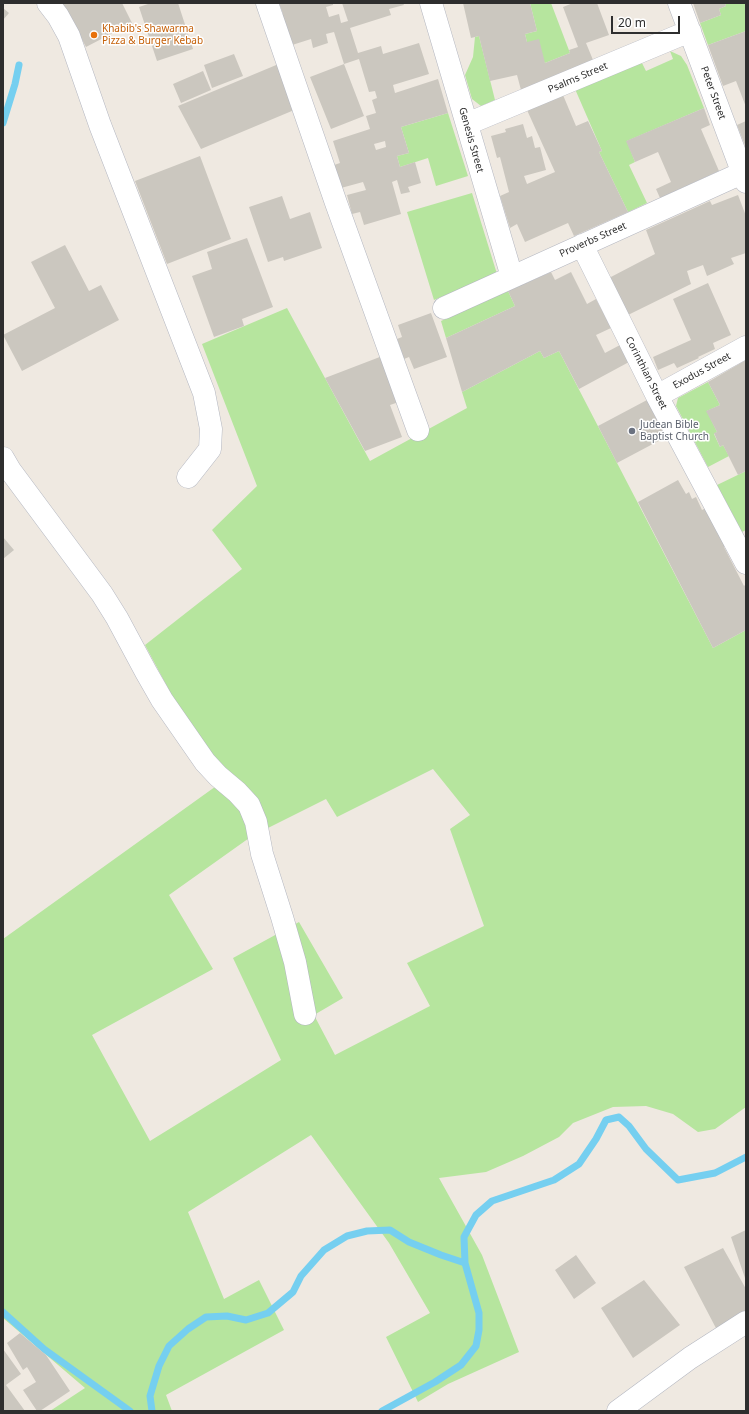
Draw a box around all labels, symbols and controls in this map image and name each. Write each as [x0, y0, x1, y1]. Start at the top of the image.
scale bar [613, 8, 682, 34]
text: 20 m [618, 14, 646, 31]
place label: Khabib's Shawarma Pizza & Burger Kebab [102, 23, 203, 46]
marker: Khabib's Shawarma Pizza & Burger Kebab [89, 30, 99, 40]
street label: Psalms Street [546, 60, 610, 96]
street label: Peter Street [698, 65, 728, 121]
street label: Genesis Street [456, 106, 486, 174]
street label: Proverbs Street [558, 220, 628, 260]
street label: Corinthian Street [623, 335, 669, 411]
street label: Exodus Street [671, 350, 733, 392]
place label: Judean Bible Baptist Church [640, 419, 709, 442]
marker: Judean Bible Baptist Church [627, 426, 637, 436]

